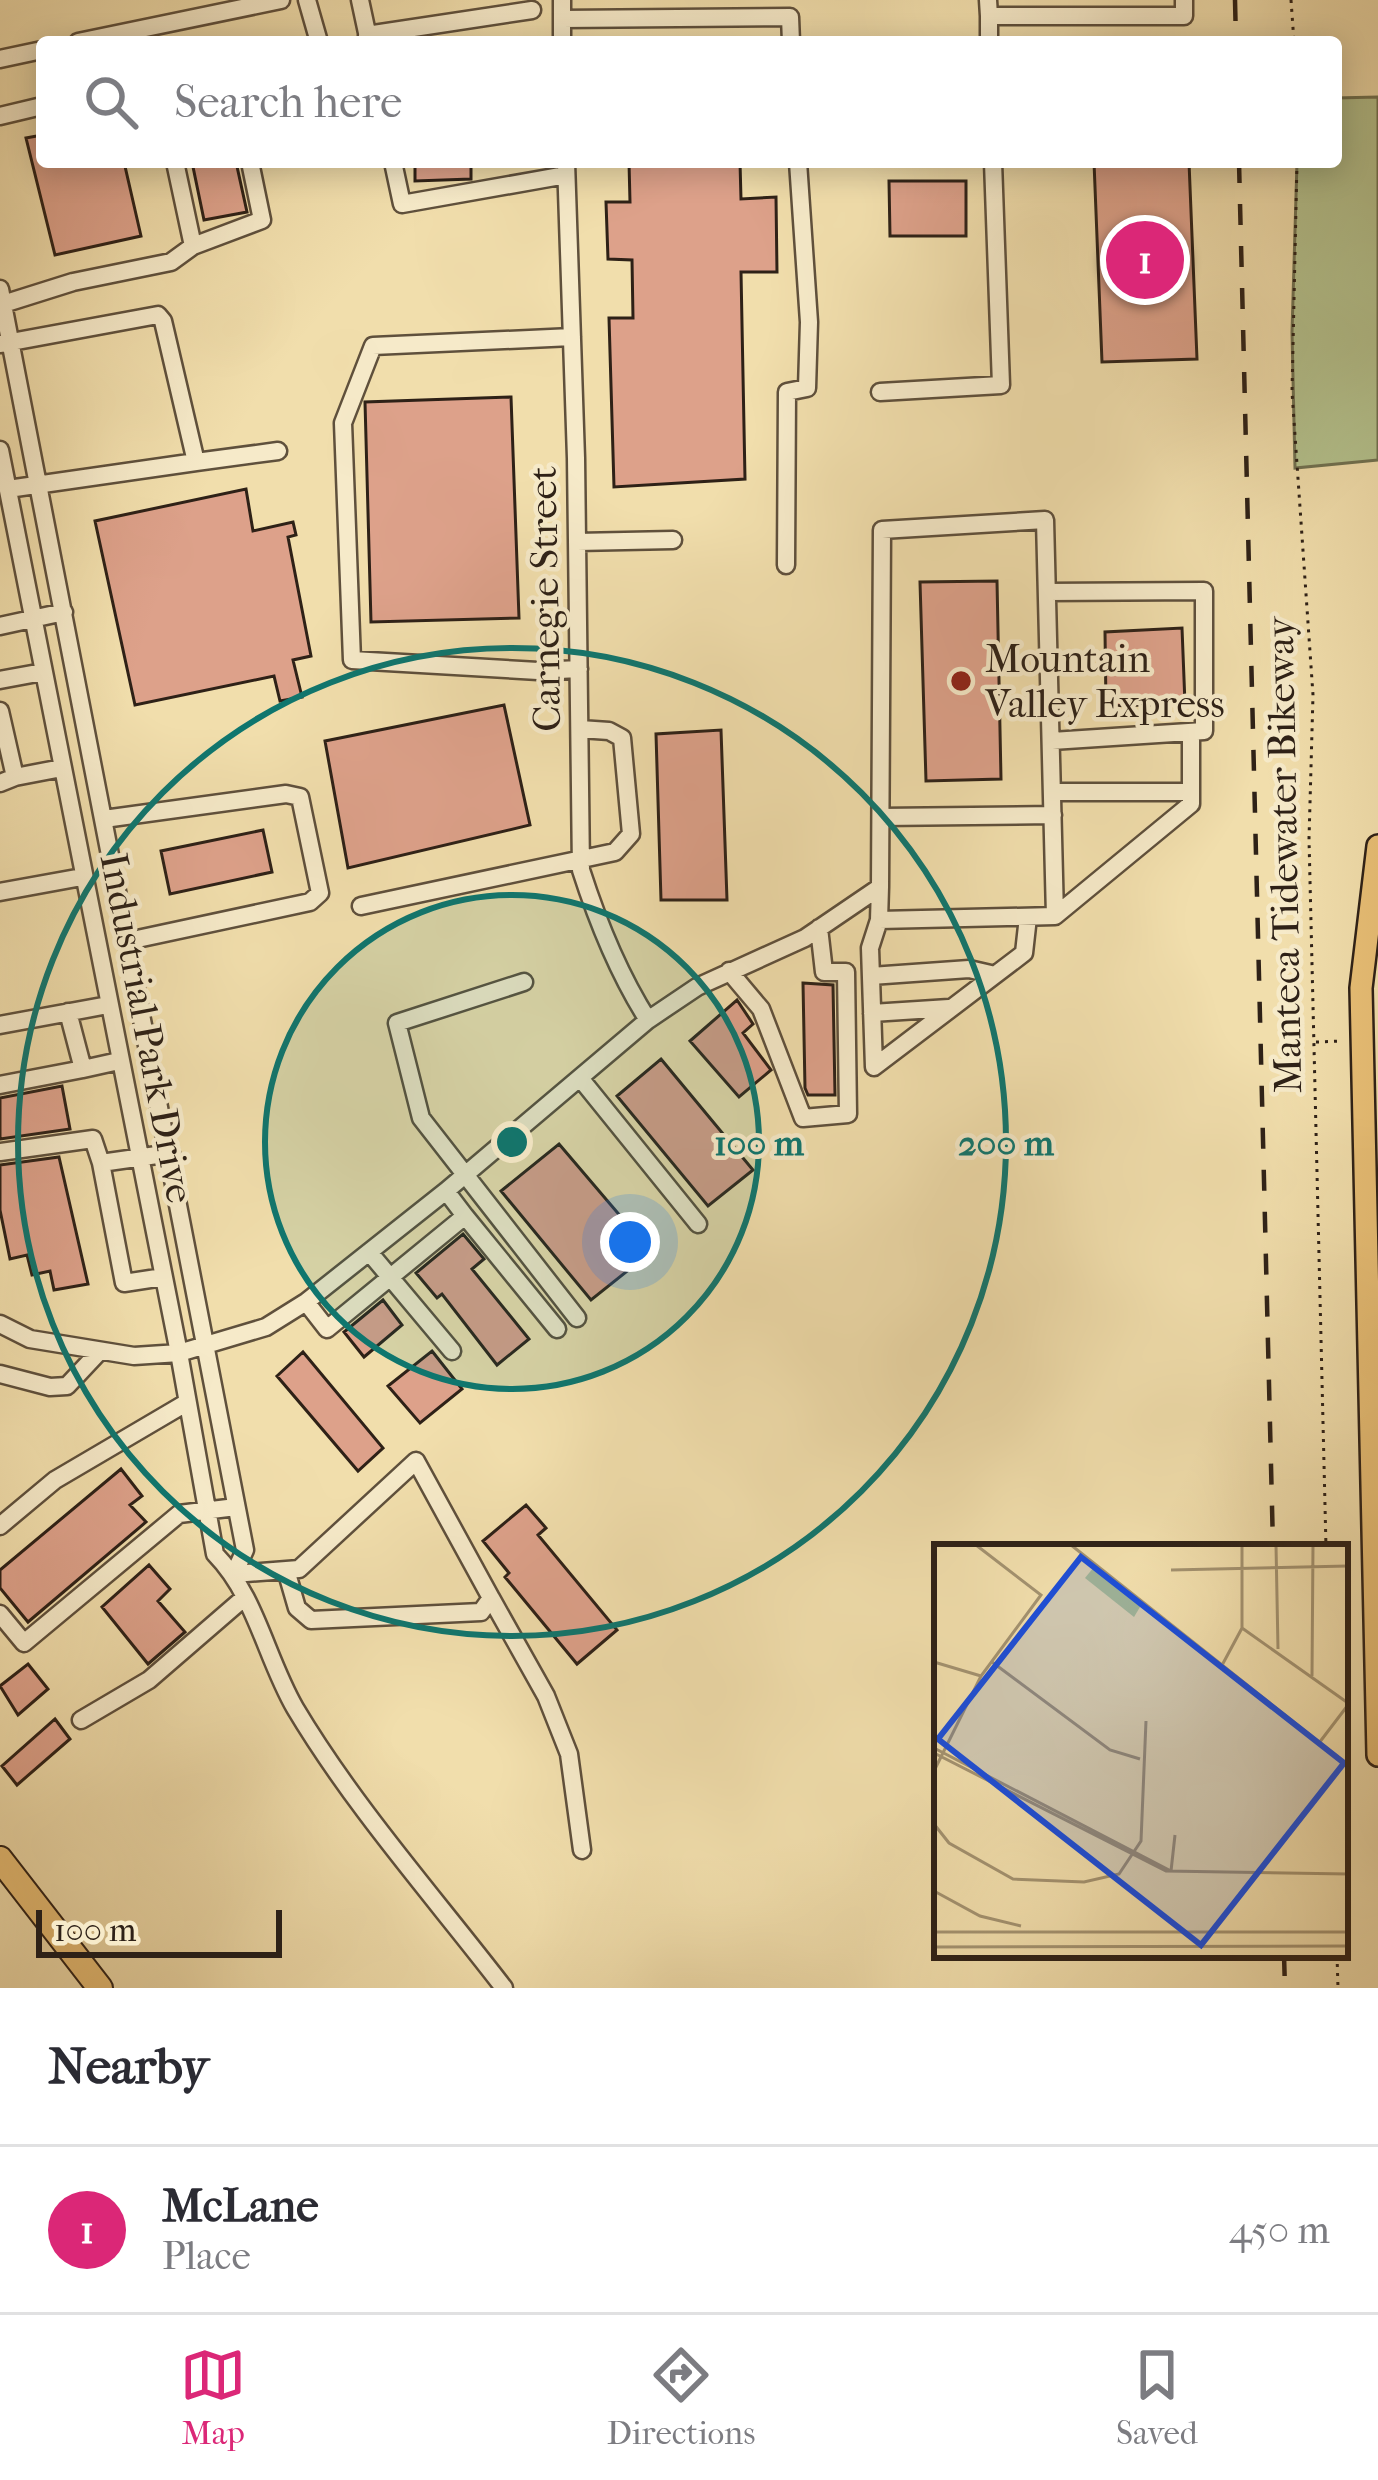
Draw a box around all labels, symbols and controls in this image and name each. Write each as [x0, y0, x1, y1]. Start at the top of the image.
search box [36, 36, 1342, 168]
icon: search [78, 69, 144, 135]
text: Search here [174, 76, 402, 129]
pin: 1 [1106, 215, 1184, 305]
street label: Carnegie Street [520, 466, 570, 732]
street label: Manteca Tidewater Bikeway [1257, 615, 1311, 1094]
place label: Mountain Valley Express [984, 636, 1225, 727]
marker: Mountain Valley Express [948, 668, 974, 694]
street label: Industrial Park Drive [90, 849, 204, 1207]
centre of rings [491, 1121, 533, 1163]
text: 100 m [714, 1122, 805, 1164]
text: 200 m [958, 1122, 1055, 1164]
your location [600, 1212, 660, 1272]
inset map [934, 1544, 1348, 1958]
scale bar [36, 1904, 282, 1957]
text: 100 m [54, 1911, 137, 1950]
text: Nearby [48, 2036, 209, 2096]
text: McLane [162, 2180, 319, 2233]
text: 1 [80, 2207, 94, 2253]
text: 450 m [1229, 2207, 1330, 2253]
text: Place [162, 2233, 251, 2279]
tab: Map [180, 2342, 246, 2453]
tab: Directions [607, 2342, 755, 2453]
tab: Saved [1116, 2342, 1198, 2453]

